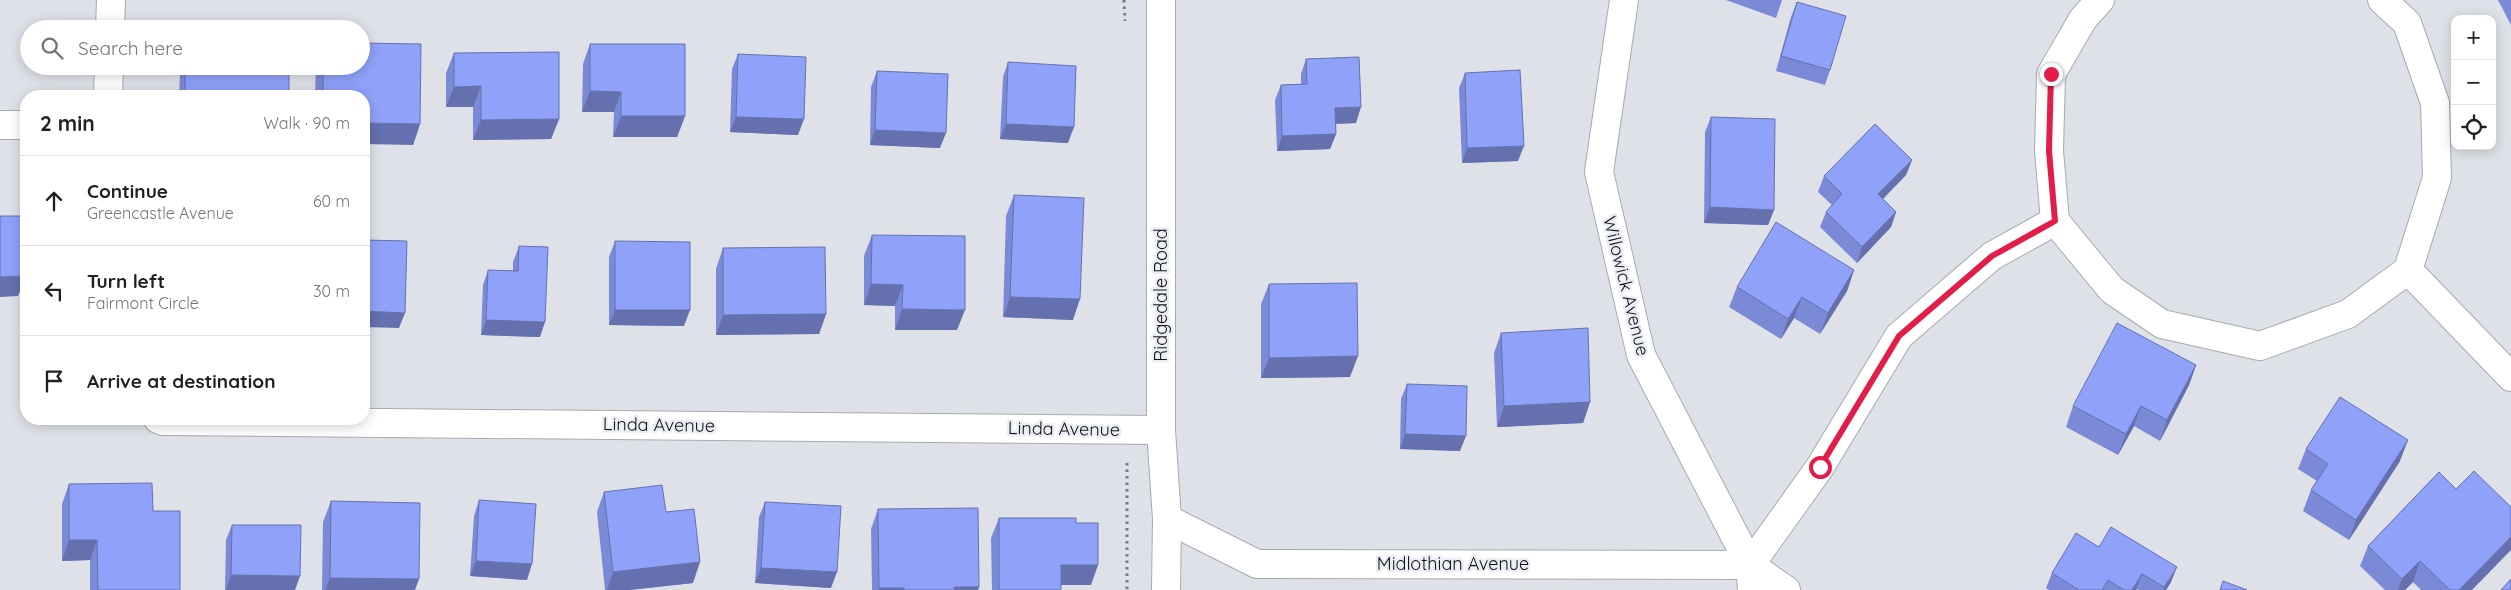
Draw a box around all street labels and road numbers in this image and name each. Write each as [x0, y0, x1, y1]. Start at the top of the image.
street label: Willowick Avenue [1598, 214, 1655, 358]
street label: Ridgedale Road [1149, 228, 1172, 362]
street label: Linda Avenue [603, 412, 715, 437]
street label: Linda Avenue [1008, 416, 1120, 441]
street label: Midlothian Avenue [1377, 552, 1529, 575]

